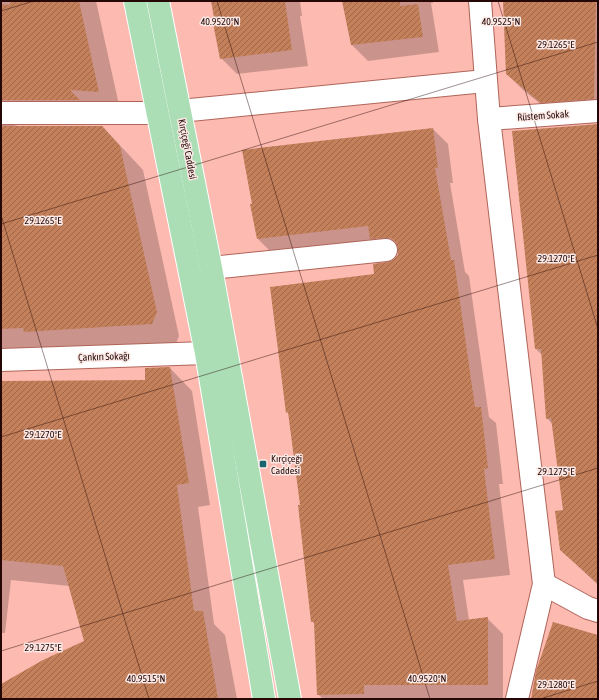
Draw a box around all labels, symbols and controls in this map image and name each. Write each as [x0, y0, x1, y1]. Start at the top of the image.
text: 40.9520°N [201, 16, 239, 27]
text: 40.9525°N [482, 16, 520, 27]
text: 29.1265°E [538, 39, 575, 50]
street label: Rüstem Sokak [517, 108, 570, 123]
street label: Kırçiçeği Caddesi [176, 118, 199, 180]
text: 29.1265°E [25, 215, 62, 226]
text: 29.1270°E [538, 253, 575, 264]
street label: Çankırı Sokağı [78, 350, 130, 363]
text: 29.1270°E [25, 429, 62, 440]
place label: Kırçiçeği Caddesi [271, 453, 302, 476]
marker: Kırçiçeği Caddesi [258, 459, 268, 469]
text: 29.1275°E [538, 466, 575, 477]
text: 29.1275°E [25, 642, 62, 653]
text: 40.9515°N [127, 673, 165, 684]
text: 40.9520°N [408, 673, 446, 684]
text: 29.1280°E [538, 679, 575, 690]

